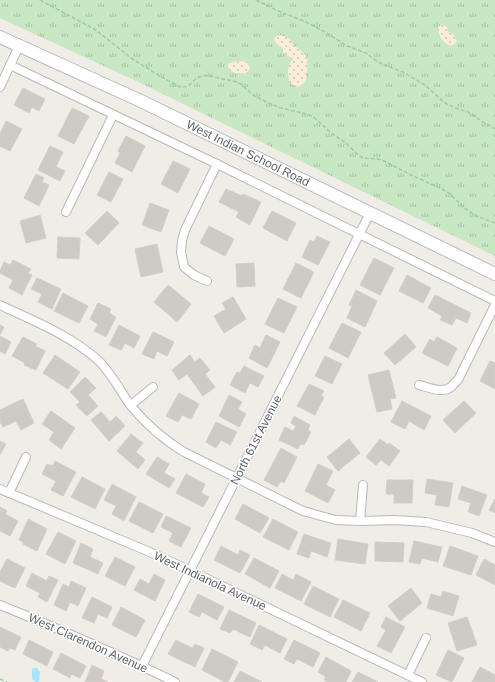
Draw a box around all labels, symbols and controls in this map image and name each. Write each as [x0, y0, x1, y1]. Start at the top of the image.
street label: West Indian School Road [184, 117, 312, 189]
street label: North 61st Avenue [227, 393, 285, 487]
street label: West Indianola Avenue [152, 549, 269, 613]
street label: West Clarendon Avenue [26, 610, 150, 676]

